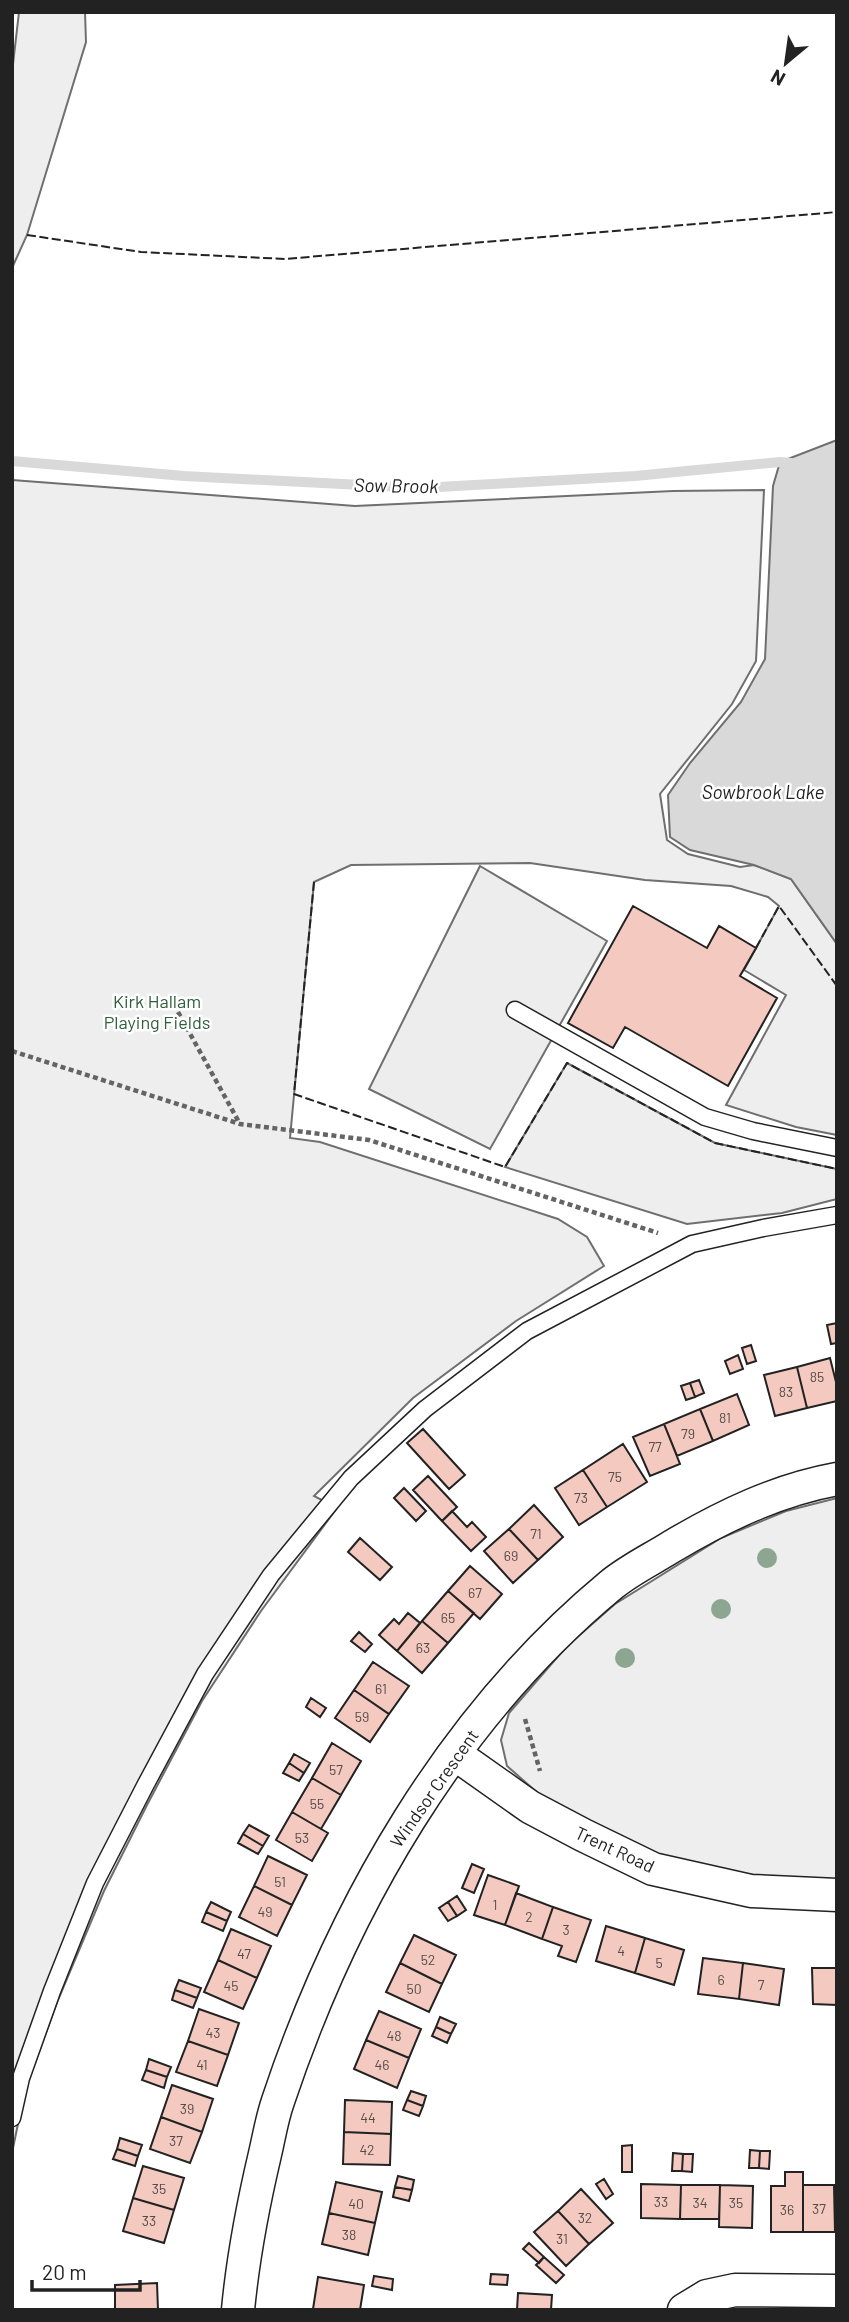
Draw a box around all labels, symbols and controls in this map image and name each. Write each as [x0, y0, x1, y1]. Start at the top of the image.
north arrow [751, 28, 821, 98]
text: N [766, 65, 789, 91]
water label: Sow Brook [353, 473, 439, 497]
water label: Sowbrook Lake [702, 780, 824, 803]
park label: Kirk Hallam Playing Fields [104, 990, 210, 1033]
house number: 85 [810, 1368, 824, 1385]
house number: 83 [779, 1383, 793, 1400]
house number: 81 [719, 1409, 731, 1426]
house number: 79 [681, 1425, 695, 1442]
house number: 77 [648, 1438, 662, 1455]
house number: 75 [608, 1468, 622, 1485]
house number: 73 [574, 1489, 588, 1506]
house number: 71 [530, 1525, 542, 1542]
house number: 69 [504, 1547, 518, 1564]
house number: 67 [468, 1584, 482, 1601]
house number: 65 [441, 1609, 455, 1626]
house number: 63 [416, 1639, 430, 1656]
house number: 61 [375, 1680, 387, 1697]
house number: 59 [355, 1708, 369, 1725]
street label: Windsor Crescent [385, 1725, 483, 1851]
house number: 57 [329, 1761, 343, 1778]
house number: 55 [310, 1795, 324, 1812]
street label: Trent Road [572, 1821, 658, 1877]
house number: 53 [295, 1829, 309, 1846]
house number: 51 [274, 1873, 286, 1890]
house number: 1 [493, 1896, 497, 1913]
house number: 49 [257, 1903, 273, 1920]
house number: 2 [525, 1908, 533, 1925]
house number: 3 [562, 1921, 570, 1938]
house number: 4 [617, 1942, 625, 1959]
house number: 47 [237, 1945, 251, 1962]
house number: 52 [421, 1951, 435, 1968]
house number: 5 [655, 1954, 663, 1971]
house number: 6 [717, 1971, 725, 1988]
house number: 7 [758, 1976, 765, 1993]
house number: 45 [224, 1977, 238, 1994]
house number: 50 [406, 1980, 422, 1997]
house number: 43 [206, 2024, 220, 2041]
house number: 48 [386, 2027, 402, 2044]
house number: 41 [196, 2056, 208, 2073]
house number: 46 [375, 2056, 389, 2073]
house number: 39 [180, 2100, 194, 2117]
house number: 44 [360, 2109, 376, 2126]
house number: 37 [169, 2132, 183, 2149]
house number: 42 [359, 2141, 375, 2158]
house number: 35 [152, 2180, 166, 2197]
house number: 33 [654, 2193, 668, 2210]
house number: 34 [693, 2194, 707, 2211]
house number: 35 [729, 2194, 743, 2211]
house number: 40 [348, 2195, 364, 2212]
house number: 37 [812, 2200, 826, 2217]
house number: 36 [780, 2201, 794, 2218]
house number: 32 [578, 2209, 592, 2226]
house number: 33 [142, 2212, 156, 2229]
house number: 38 [342, 2226, 356, 2243]
house number: 31 [556, 2230, 568, 2247]
scale bar [32, 2248, 140, 2292]
text: 20 m [42, 2259, 87, 2284]

